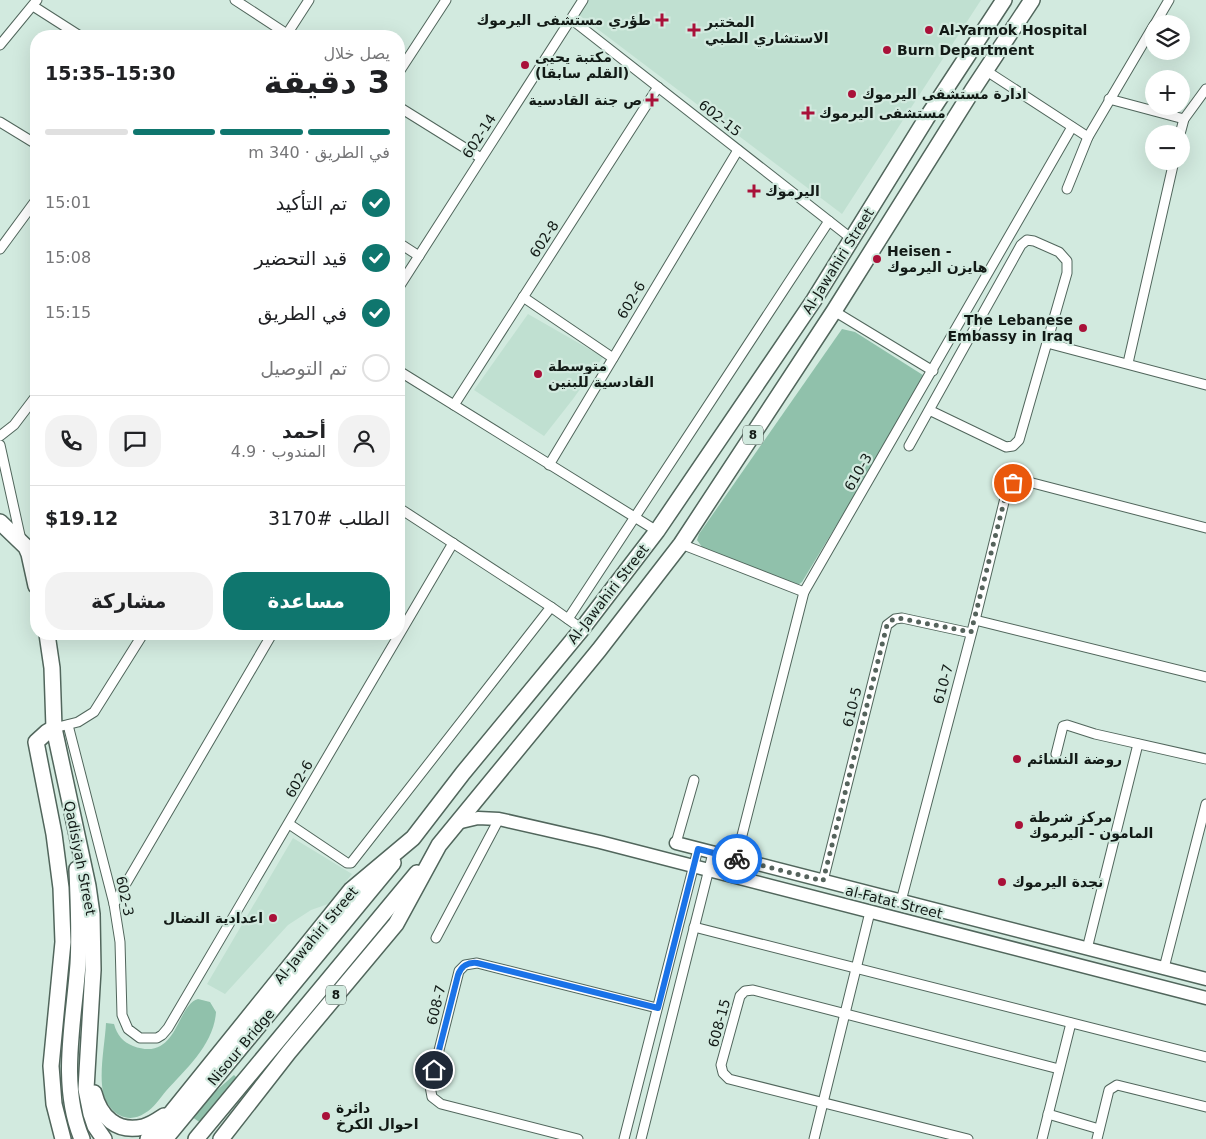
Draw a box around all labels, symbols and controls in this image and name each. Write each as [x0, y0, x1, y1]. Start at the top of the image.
place label: طؤري مستشفى اليرموك [477, 12, 651, 30]
marker: طؤري مستشفى اليرموك [655, 13, 669, 27]
place label: المختبر الاستشاري الطبي [704, 14, 829, 48]
map controls [1145, 15, 1190, 170]
button: layers [1145, 15, 1190, 60]
place label: Al-Yarmok Hospital [939, 22, 1087, 38]
marker: المختبر الاستشاري الطبي [687, 23, 701, 37]
marker: Al-Yarmok Hospital [923, 24, 935, 36]
place label: Burn Department [897, 42, 1035, 58]
text: يصل خلال [323, 44, 390, 63]
marker: Burn Department [881, 44, 893, 56]
place label: مكتبة يحيى (القلم سابقا) [535, 49, 629, 81]
marker: مكتبة يحيى (القلم سابقا) [519, 59, 531, 71]
text: 15:30–15:35 [45, 62, 175, 84]
text: 3 دقيقة [264, 63, 390, 101]
button: + [1145, 70, 1190, 115]
place label: ادارة مستشفى اليرموك [862, 86, 1027, 103]
marker: ادارة مستشفى اليرموك [846, 88, 858, 100]
place label: ص جنة القادسية [529, 92, 642, 109]
marker: ص جنة القادسية [646, 94, 658, 106]
street label: 602-15 [696, 96, 744, 140]
place label: مستشفى اليرموك [819, 105, 946, 122]
marker: مستشفى اليرموك [801, 106, 815, 120]
street label: 602-14 [459, 111, 499, 161]
button: − [1145, 125, 1190, 170]
text: في الطريق · 340 m [248, 143, 390, 162]
place label: اليرموك [765, 183, 820, 200]
marker: اليرموك [747, 184, 761, 198]
icon: check [362, 189, 390, 217]
text: تم التأكيد [276, 192, 347, 214]
text: 15:01 [45, 193, 91, 212]
street label: Al-Jawahiri Street [799, 205, 877, 317]
street label: 602-8 [526, 218, 562, 260]
place label: Heisen - هايزن اليرموك [887, 243, 988, 276]
icon: check [362, 244, 390, 272]
text: قيد التحضير [254, 247, 347, 269]
text: 15:08 [45, 248, 91, 267]
marker: Heisen - هايزن اليرموك [871, 253, 883, 265]
street label: 602-6 [614, 278, 648, 322]
icon: check [362, 299, 390, 327]
text: في الطريق [258, 302, 347, 324]
text: 15:15 [45, 303, 91, 322]
place label: The Lebanese Embassy in Iraq [947, 312, 1073, 344]
marker: The Lebanese Embassy in Iraq [1077, 322, 1089, 334]
text: تم التوصيل [260, 357, 347, 379]
place label: متوسطة القادسية للبنين [548, 358, 654, 391]
marker: متوسطة القادسية للبنين [532, 368, 544, 380]
button: phone [45, 415, 97, 467]
button: chat [109, 415, 161, 467]
button: person [338, 415, 390, 467]
text: أحمد [282, 420, 326, 442]
road number: 8 [743, 426, 763, 444]
text: المندوب · 4.9 [231, 442, 326, 461]
street label: 610-3 [841, 450, 875, 494]
pin [992, 462, 1034, 504]
icon: bag [999, 469, 1027, 497]
text: $19.12 [45, 507, 118, 529]
text: الطلب #3170 [268, 507, 390, 529]
street label: Al-Jawahiri Street [564, 541, 652, 647]
button: مشاركة [45, 572, 213, 630]
button: مساعدة [223, 572, 390, 630]
street label: 610-7 [930, 662, 956, 706]
street label: 610-5 [839, 685, 865, 729]
place label: روضة النسائم [1027, 751, 1122, 768]
marker: روضة النسائم [1011, 753, 1023, 765]
street label: 602-6 [282, 757, 316, 801]
street label: Qadisiyah Street [61, 799, 99, 917]
place label: مركز شرطة المامون - اليرموك [1029, 809, 1153, 842]
marker: مركز شرطة المامون - اليرموك [1013, 819, 1025, 831]
courier [712, 834, 762, 884]
icon: bike [723, 845, 751, 873]
street label: 602-3 [113, 874, 137, 918]
place label: نجدة اليرموك [1012, 874, 1103, 891]
marker: نجدة اليرموك [996, 876, 1008, 888]
street label: al-Fatat Street [844, 882, 945, 922]
street label: Al-Jawahiri Street [271, 883, 361, 987]
place label: اعدادية النضال [163, 910, 263, 926]
marker: اعدادية النضال [267, 912, 279, 924]
street label: 608-7 [423, 983, 449, 1027]
road number: 8 [326, 986, 346, 1004]
street label: 608-15 [705, 997, 733, 1049]
street label: Nisour Bridge [204, 1005, 278, 1089]
pin [413, 1049, 455, 1091]
icon: home [420, 1056, 448, 1084]
place label: دائرة احوال الكرخ [336, 1100, 418, 1133]
marker: دائرة احوال الكرخ [320, 1110, 332, 1122]

